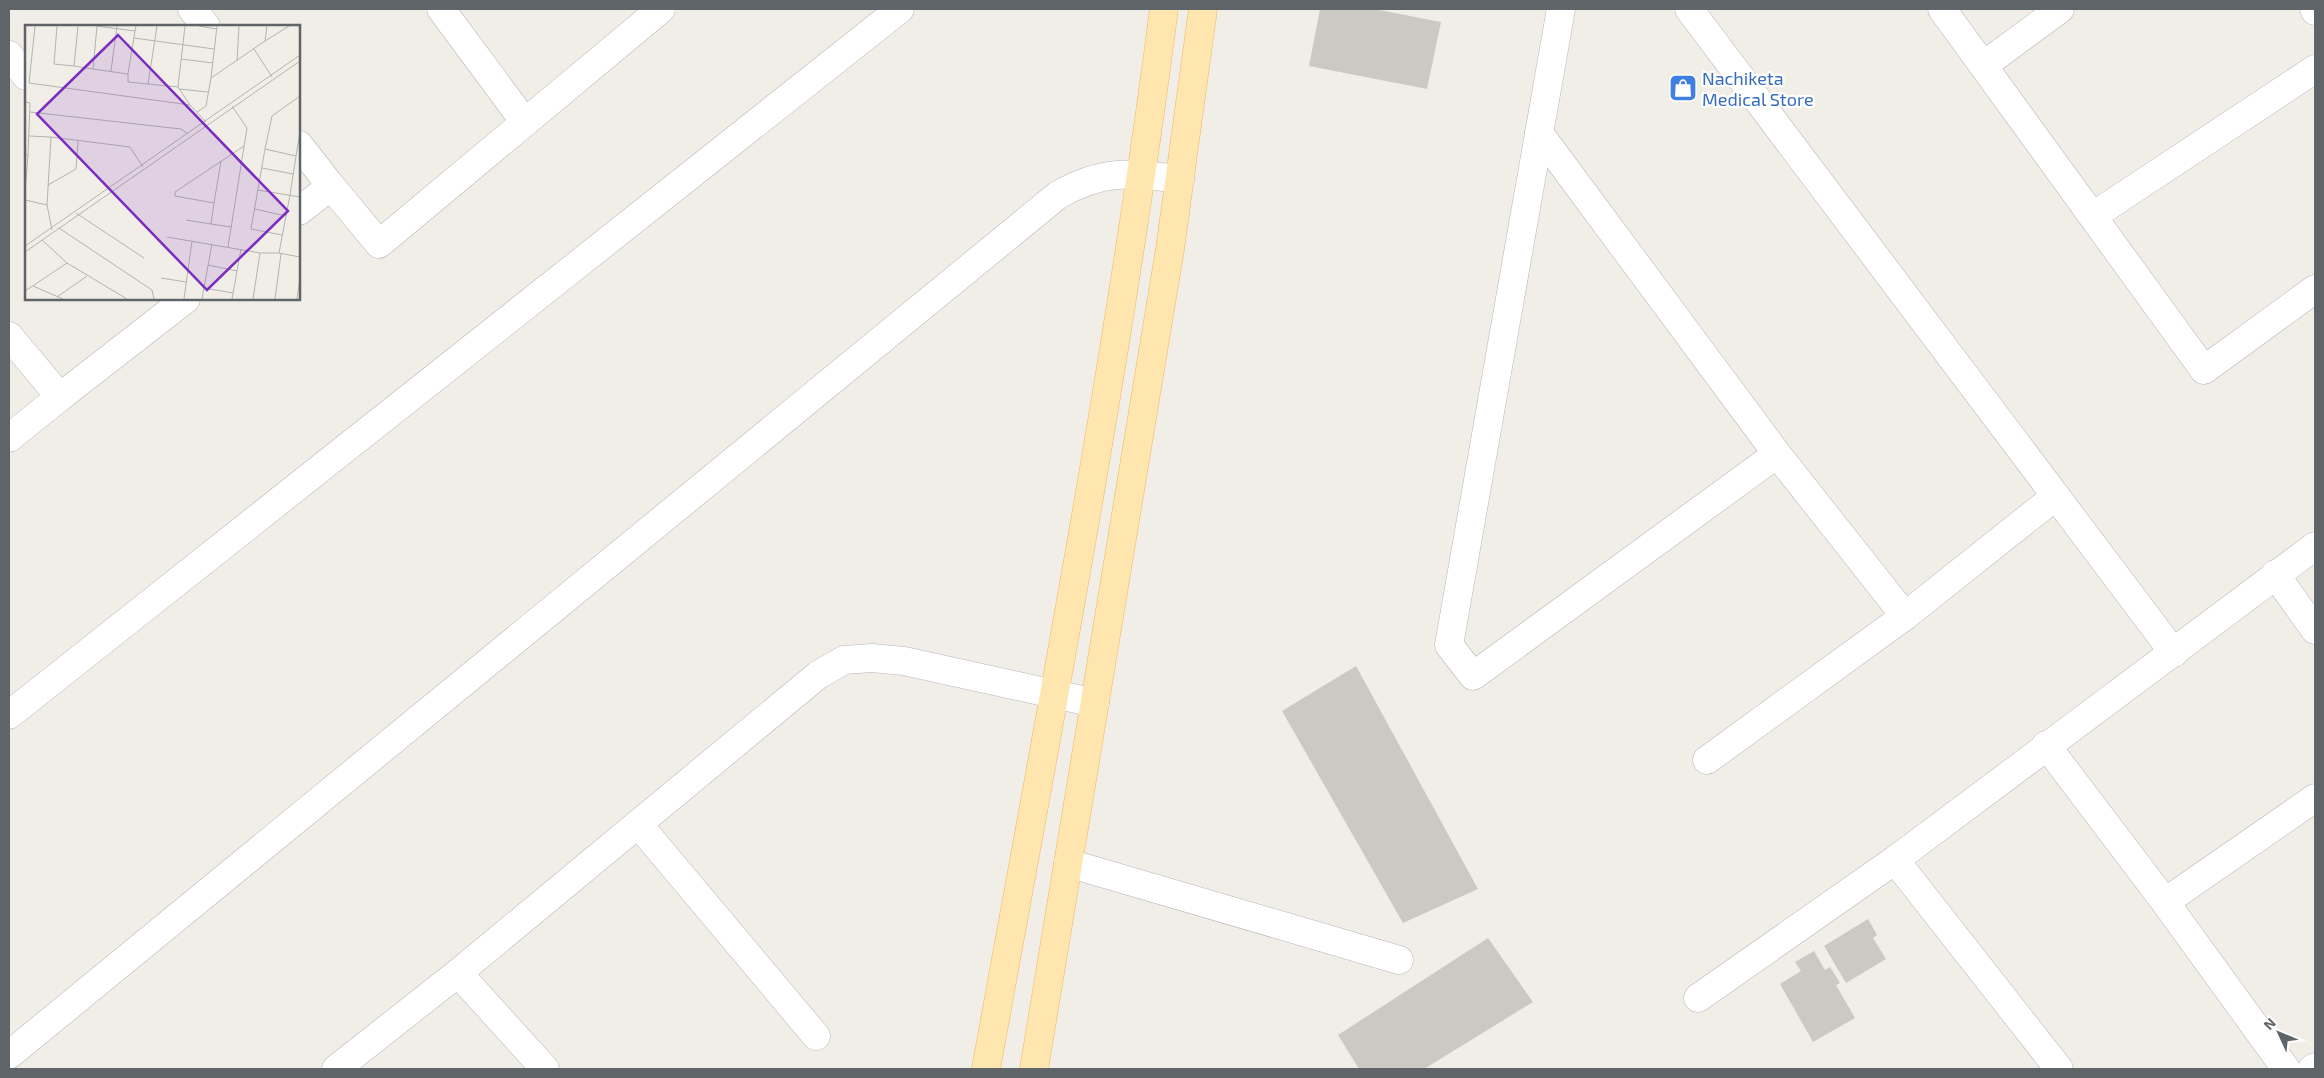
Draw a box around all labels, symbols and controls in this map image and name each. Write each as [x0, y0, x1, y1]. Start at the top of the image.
inset map [25, 25, 300, 300]
place label: Nachiketa Medical Store [1702, 67, 1814, 110]
shop icon: Nachiketa Medical Store [1668, 73, 1698, 103]
north arrow [2254, 1008, 2304, 1058]
text: N [2260, 1014, 2279, 1033]

